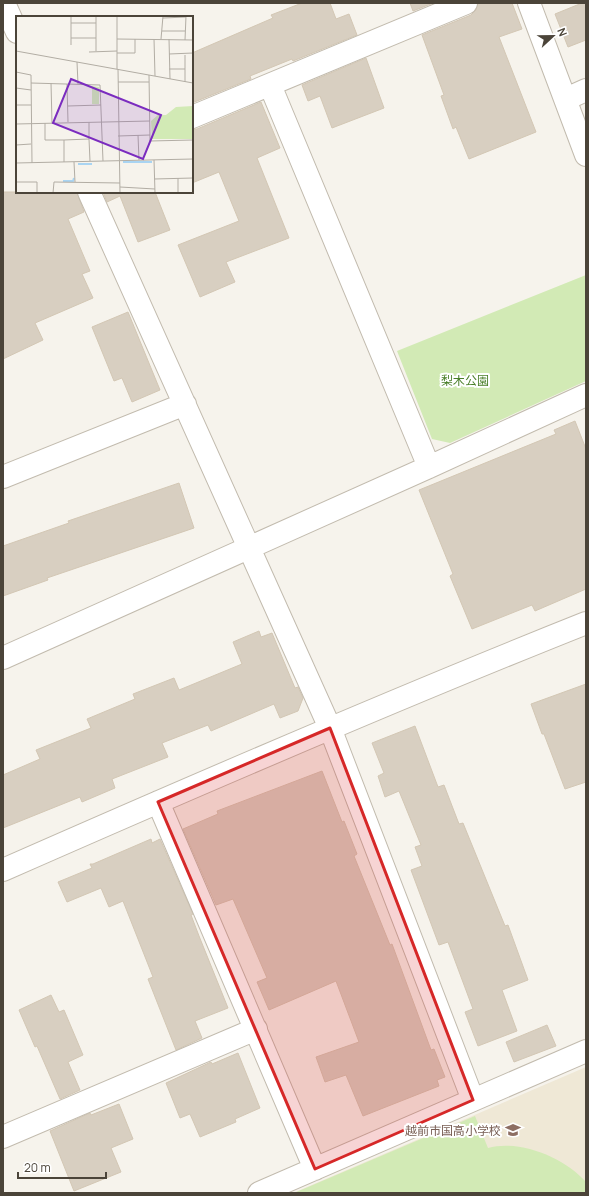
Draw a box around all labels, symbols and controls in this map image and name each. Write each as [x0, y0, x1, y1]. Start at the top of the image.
inset map [16, 16, 193, 193]
north arrow [533, 16, 573, 56]
text: N [554, 26, 571, 39]
park label: 梨木公園 [441, 372, 489, 389]
school or university icon: 越前市国高小学校 [504, 1121, 522, 1139]
place label: 越前市国高小学校 [405, 1122, 501, 1139]
scale bar [18, 1154, 106, 1180]
text: 20 m [24, 1159, 51, 1176]

